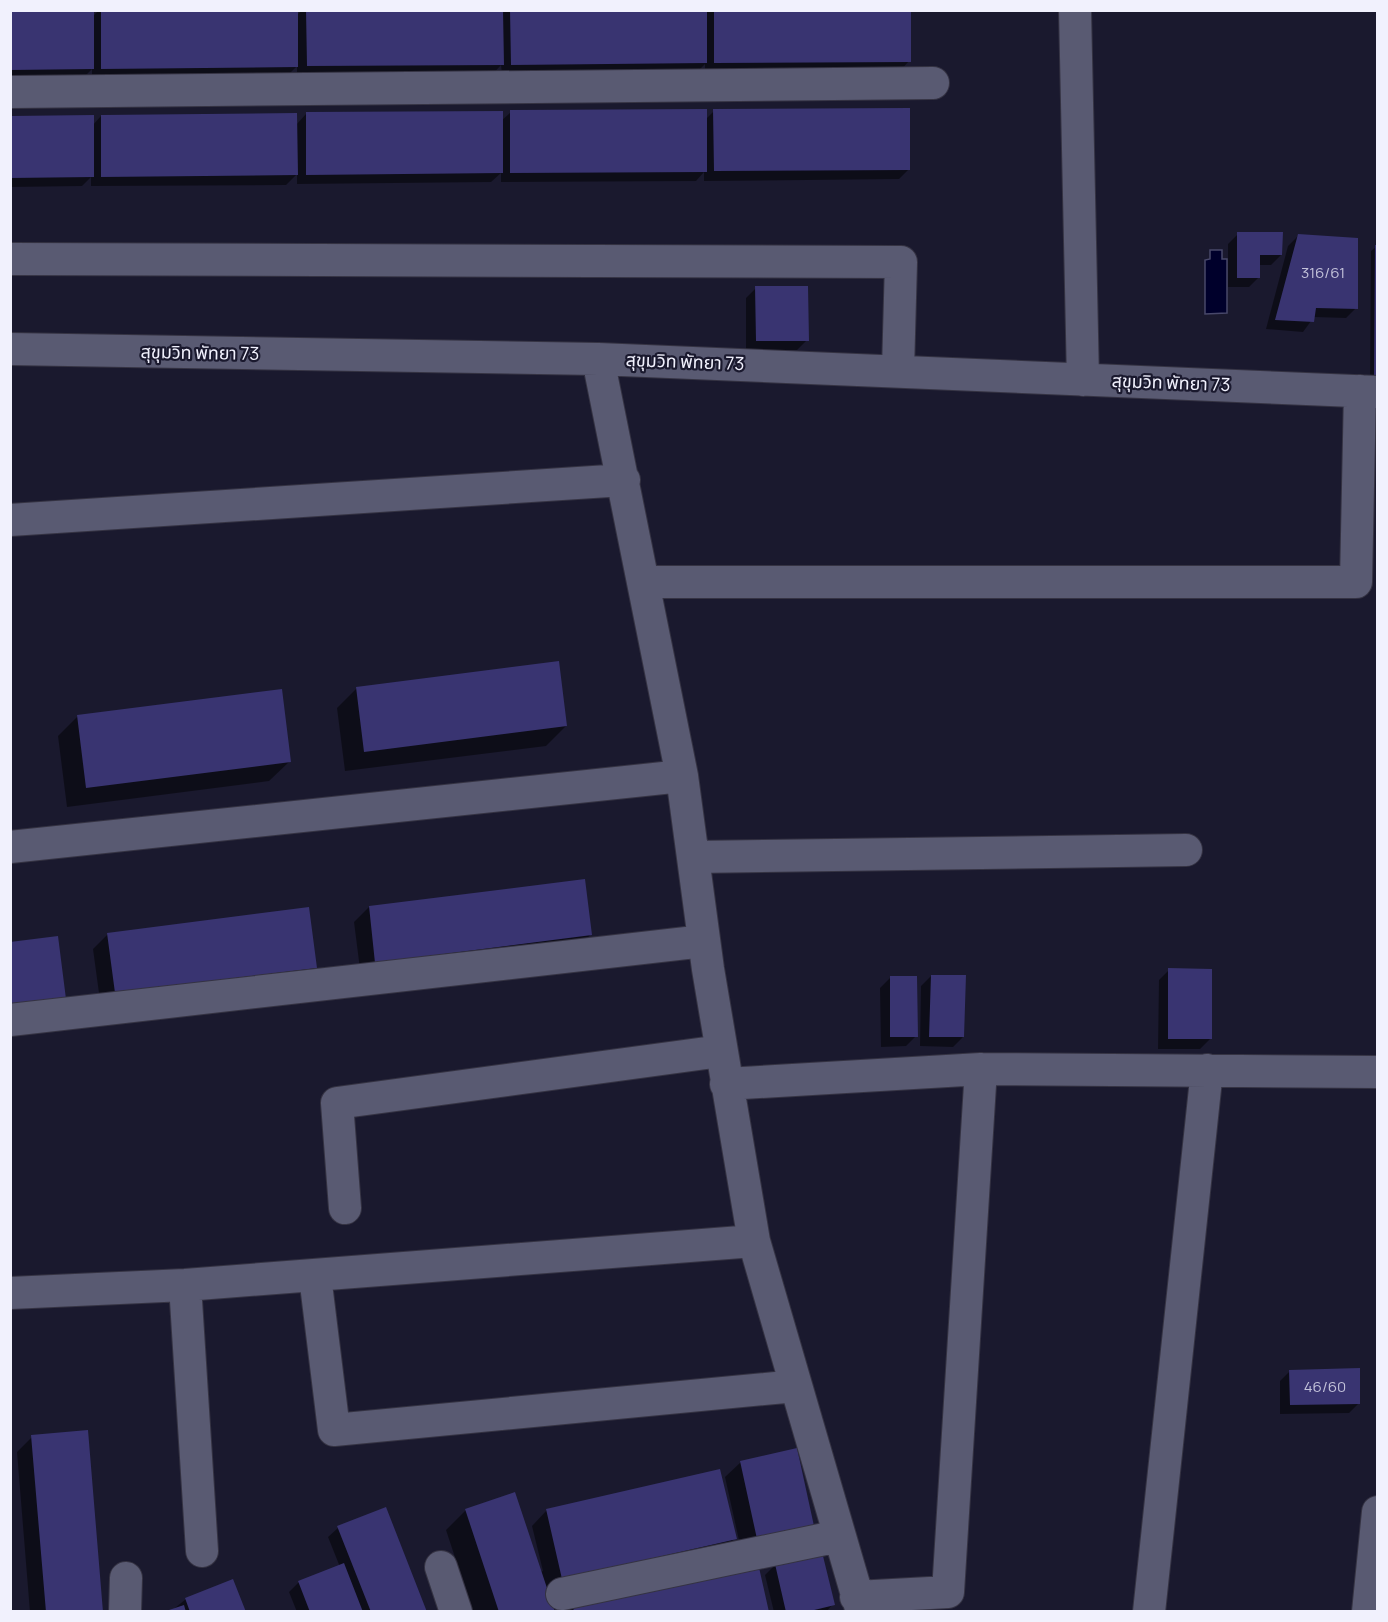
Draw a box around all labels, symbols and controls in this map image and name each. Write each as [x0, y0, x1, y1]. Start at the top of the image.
house number: 316/61 [1301, 262, 1345, 283]
street label: สุขุมวิท พัทยา 73 [140, 339, 260, 365]
street label: สุขุมวิท พัทยา 73 [625, 347, 745, 375]
street label: สุขุมวิท พัทยา 73 [1111, 368, 1231, 396]
house number: 46/60 [1304, 1376, 1346, 1397]

